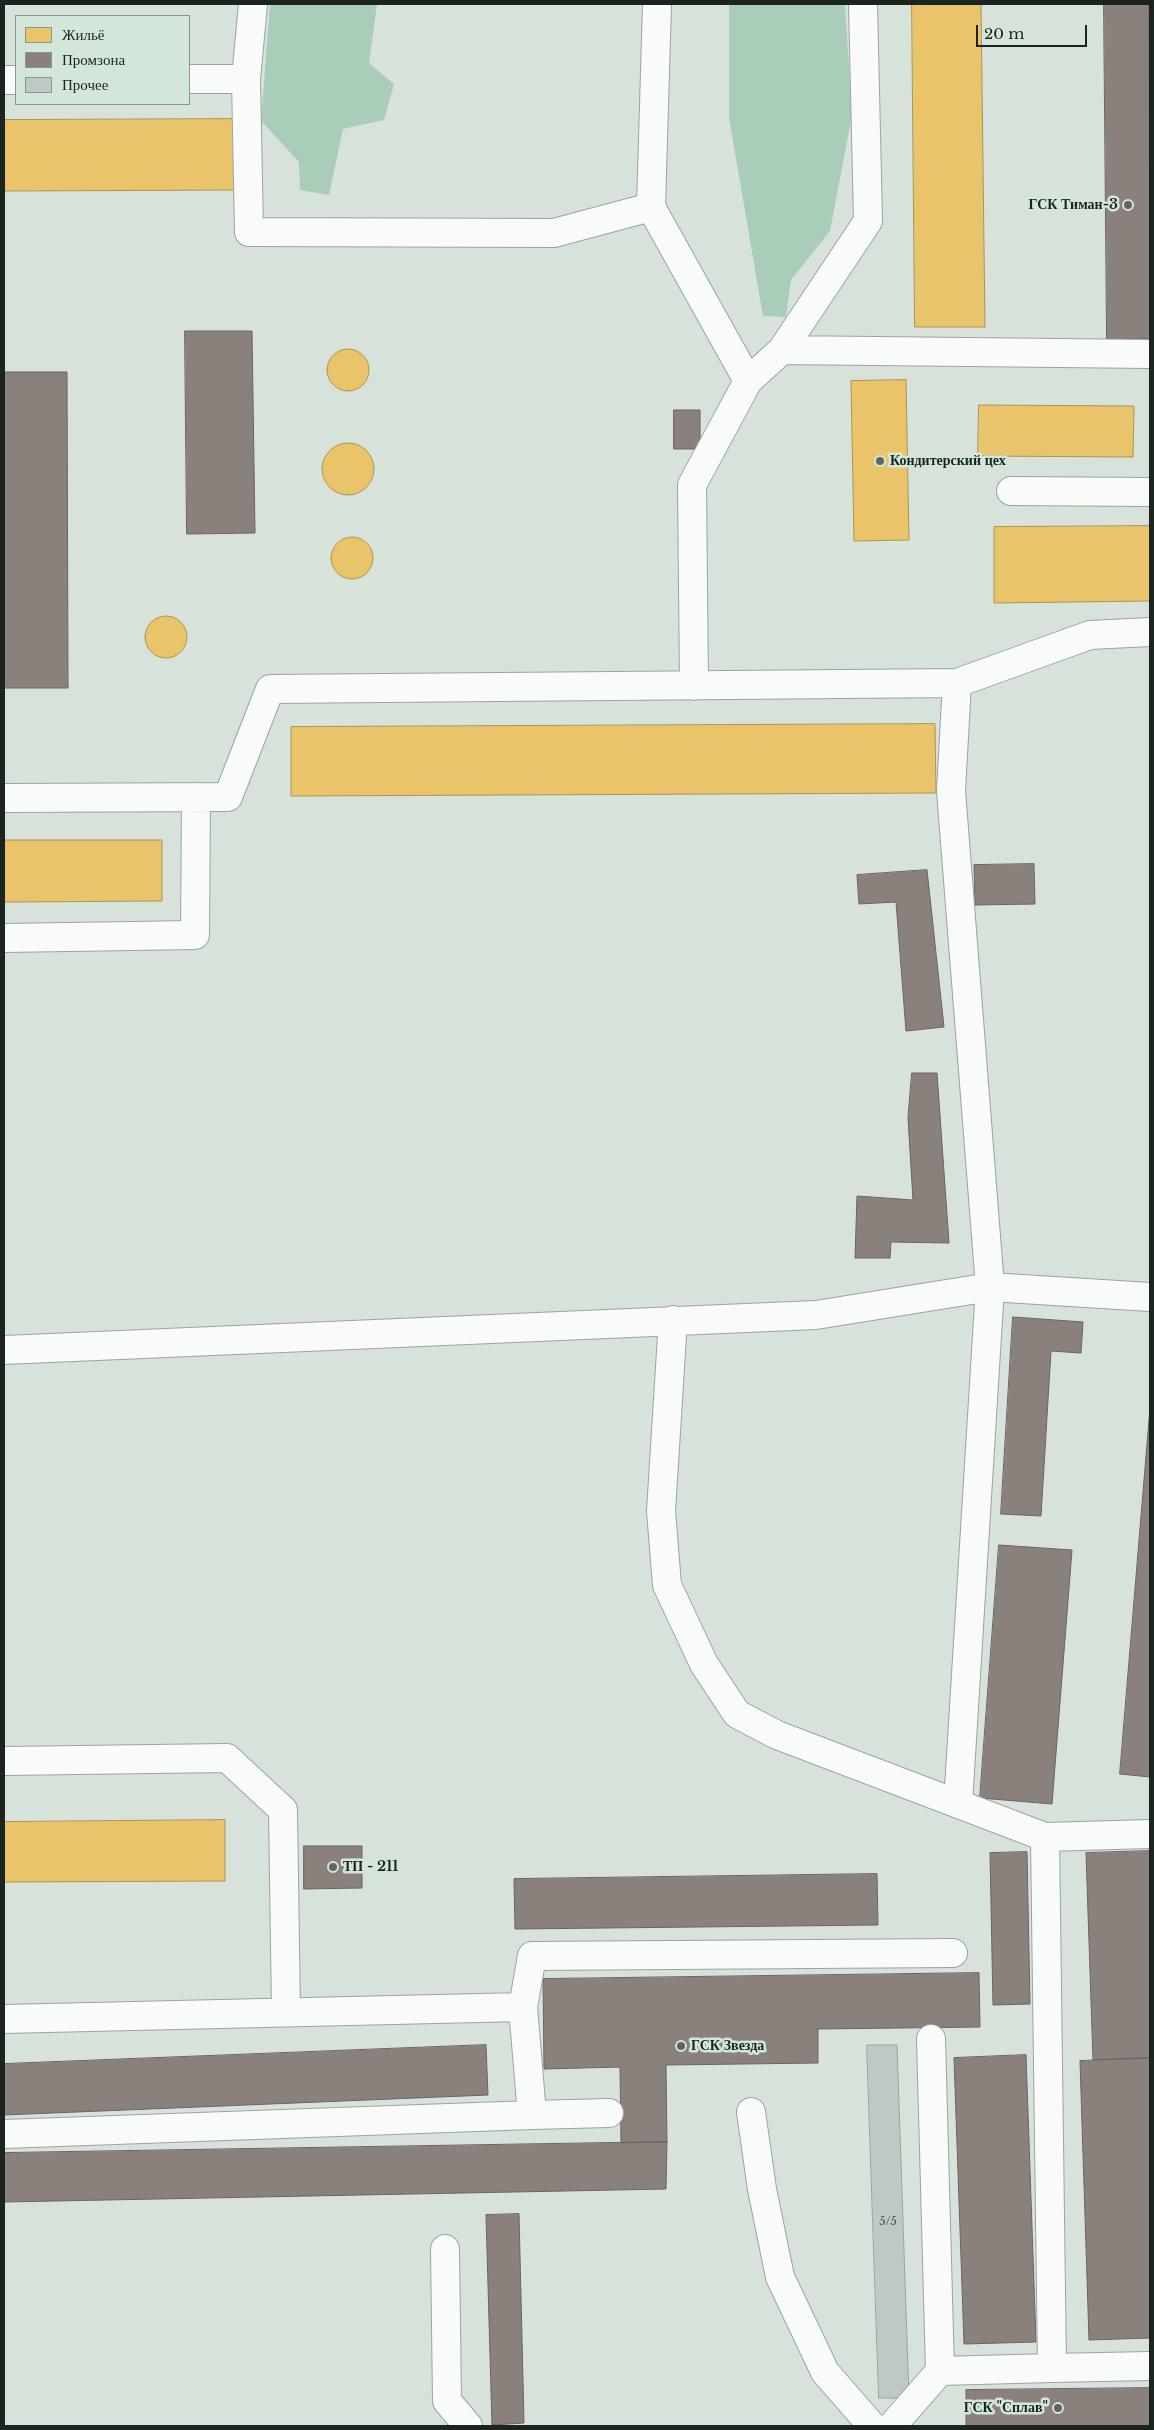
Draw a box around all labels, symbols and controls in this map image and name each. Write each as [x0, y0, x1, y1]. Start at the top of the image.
legend [15, 15, 190, 105]
scale bar [979, 15, 1090, 47]
text: 20 m [984, 24, 1024, 43]
text: Жильё [62, 25, 104, 44]
text: Промзона [62, 50, 125, 69]
text: Прочее [62, 75, 108, 94]
place label: ГСК Тиман-3 [1028, 197, 1118, 213]
marker: ГСК Тиман-3 [1122, 199, 1134, 211]
place label: Кондитерский цех [890, 453, 1006, 469]
marker: Кондитерский цех [874, 455, 886, 467]
place label: ТП - 211 [343, 1859, 398, 1875]
marker: ТП - 211 [327, 1861, 339, 1873]
place label: ГСК Звезда [691, 2038, 764, 2054]
marker: ГСК Звезда [675, 2040, 687, 2052]
house number: 5/5 [879, 2215, 897, 2229]
place label: ГСК "Сплав" [964, 2400, 1048, 2416]
marker: ГСК "Сплав" [1052, 2402, 1064, 2414]

